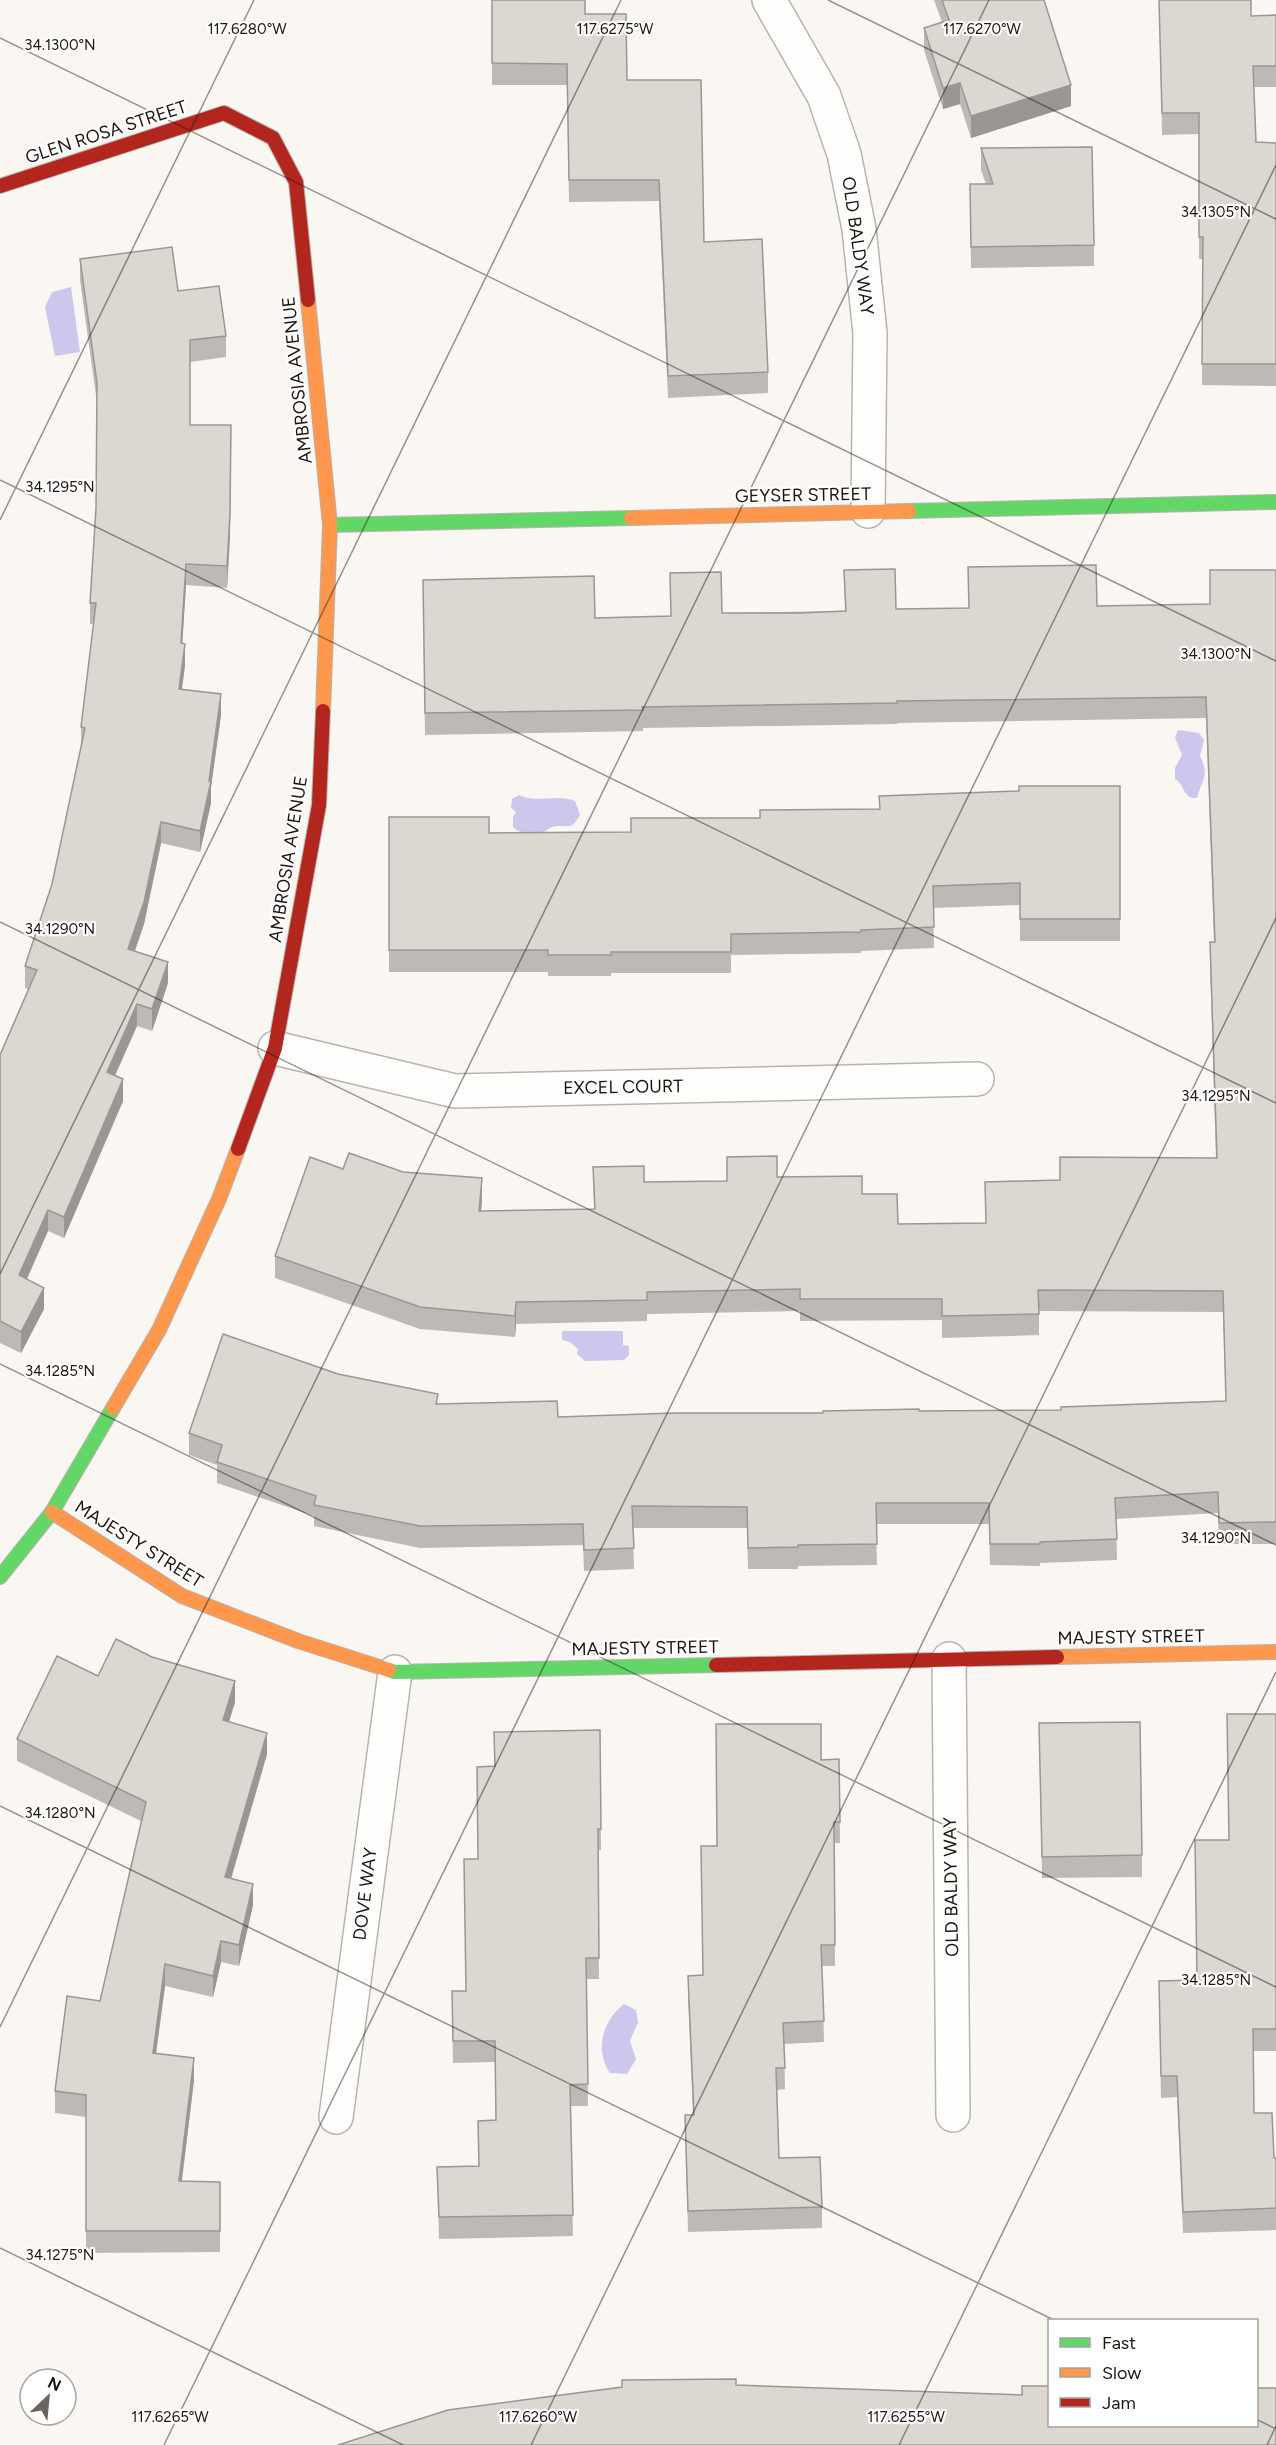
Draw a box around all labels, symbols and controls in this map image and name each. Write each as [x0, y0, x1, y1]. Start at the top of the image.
text: 117.6280°W [207, 20, 287, 38]
text: 117.6275°W [576, 20, 654, 38]
text: 117.6270°W [943, 20, 1022, 38]
text: 34.1300°N [24, 36, 96, 54]
street label: GLEN ROSA STREET [22, 95, 190, 168]
street label: OLD BALDY WAY [837, 175, 879, 317]
text: 34.1305°N [1181, 203, 1251, 221]
street label: AMBROSIA AVENUE [277, 295, 317, 465]
text: 34.1295°N [25, 478, 95, 496]
street label: GEYSER STREET [735, 483, 871, 507]
text: 34.1300°N [1180, 645, 1252, 663]
street label: AMBROSIA AVENUE [264, 774, 312, 944]
text: 34.1290°N [25, 920, 95, 938]
street label: EXCEL COURT [563, 1075, 683, 1099]
text: 34.1295°N [1181, 1087, 1251, 1105]
text: 34.1285°N [25, 1362, 95, 1380]
street label: MAJESTY STREET [71, 1496, 207, 1592]
text: 34.1290°N [1181, 1529, 1251, 1547]
street label: MAJESTY STREET [1057, 1625, 1205, 1649]
street label: MAJESTY STREET [571, 1636, 719, 1660]
text: 34.1280°N [24, 1804, 96, 1822]
street label: OLD BALDY WAY [939, 1817, 963, 1957]
street label: DOVE WAY [348, 1846, 382, 1942]
text: 34.1285°N [1181, 1971, 1251, 1989]
text: 34.1275°N [25, 2246, 95, 2264]
legend [1048, 2319, 1258, 2427]
text: Fast [1102, 2332, 1136, 2354]
text: Slow [1102, 2362, 1141, 2384]
north arrow [18, 2367, 78, 2427]
text: N [45, 2373, 64, 2395]
text: Jam [1102, 2392, 1136, 2414]
text: 117.6265°W [131, 2408, 209, 2426]
text: 117.6260°W [499, 2408, 578, 2426]
text: 117.6255°W [867, 2408, 945, 2426]

